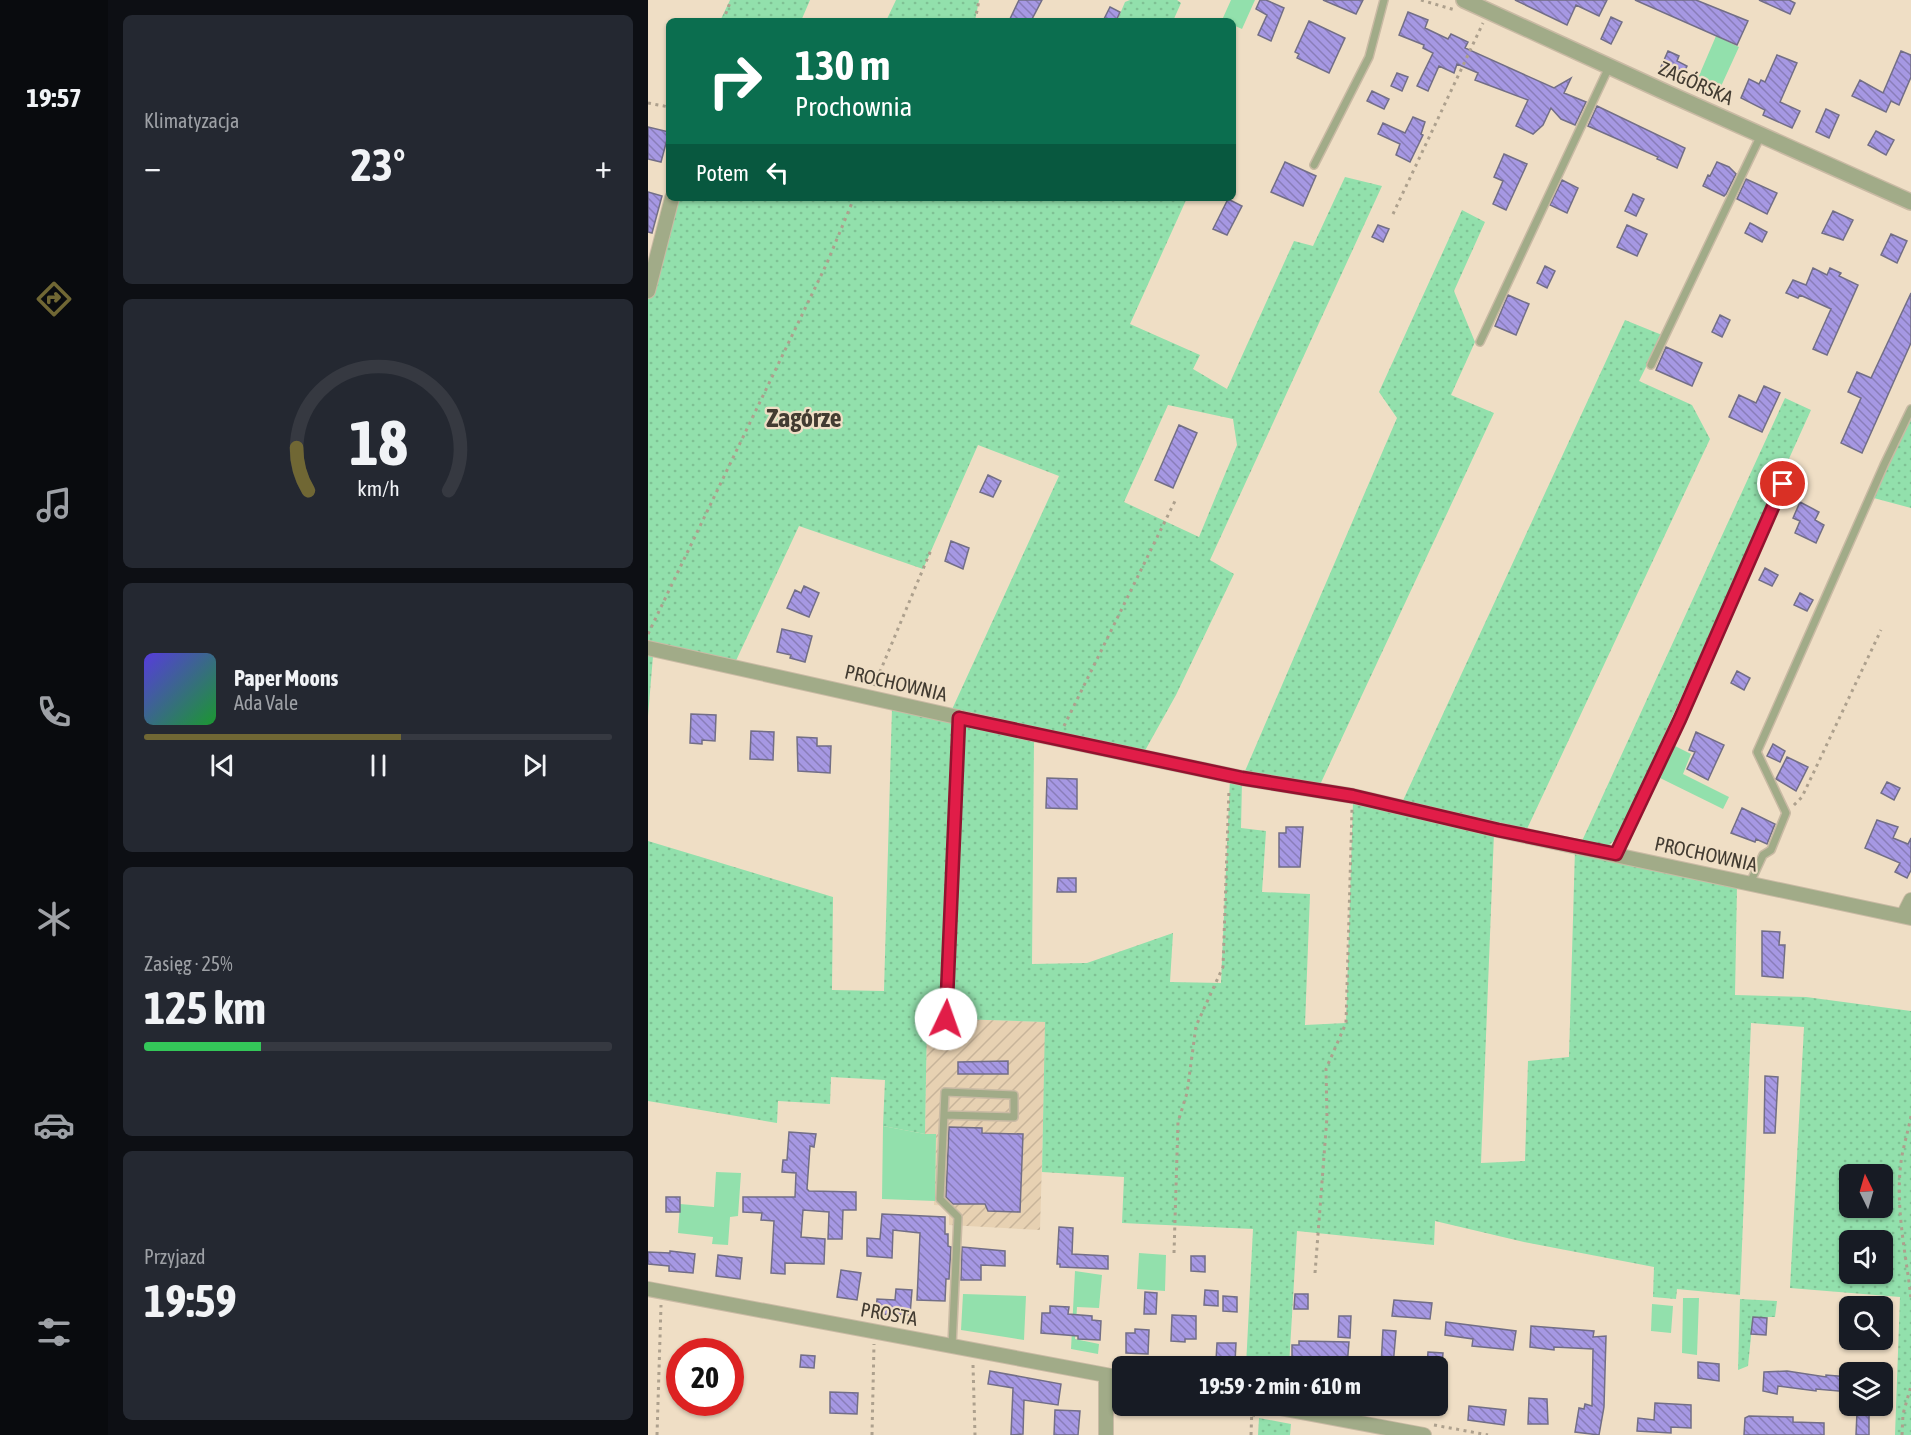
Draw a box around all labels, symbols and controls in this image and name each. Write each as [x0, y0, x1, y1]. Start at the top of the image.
text: 130 m [795, 41, 890, 89]
icon: right [696, 42, 774, 120]
street label: ZAGÓRSKA [1655, 56, 1737, 109]
text: 19:57 [26, 82, 82, 113]
text: Prochownia [795, 91, 912, 122]
text: Klimatyzacja [144, 109, 239, 132]
text: 23° [351, 139, 405, 191]
text: − [144, 147, 161, 185]
text: + [595, 147, 612, 185]
icon: left [761, 156, 794, 189]
text: Potem [696, 160, 749, 186]
icon: directions [33, 278, 75, 320]
district label: Zagórze [766, 403, 842, 433]
text: 18 [349, 407, 407, 478]
pin [1757, 458, 1808, 509]
icon: arrive [1766, 467, 1799, 500]
text: km/h [357, 476, 399, 501]
icon: music [33, 484, 75, 526]
street label: PROCHOWNIA [843, 660, 950, 706]
text: Paper Moons [234, 665, 338, 691]
icon: phone [33, 691, 75, 733]
text: Ada Vale [234, 691, 298, 714]
icon: previous [206, 749, 239, 782]
icon: pause [362, 749, 395, 782]
icon: next [518, 749, 551, 782]
street label: PROCHOWNIA [1653, 831, 1760, 876]
icon: climate [33, 898, 75, 940]
text: Zasięg · 25% [144, 952, 233, 975]
text: 125 km [144, 982, 266, 1034]
position arrow [914, 987, 978, 1051]
icon: car [33, 1104, 75, 1146]
north arrow [1839, 1164, 1893, 1218]
map controls [1839, 1164, 1893, 1416]
button: sound [1839, 1230, 1893, 1284]
text: Przyjazd [144, 1245, 206, 1268]
text: 19:59 [144, 1275, 237, 1327]
button: search [1839, 1296, 1893, 1350]
street label: PROSTA [859, 1297, 920, 1330]
icon: filters [33, 1311, 75, 1353]
speed limit sign: 20 [666, 1338, 744, 1416]
button: layers [1839, 1362, 1893, 1416]
text: 19:59 · 2 min · 610 m [1199, 1373, 1361, 1399]

